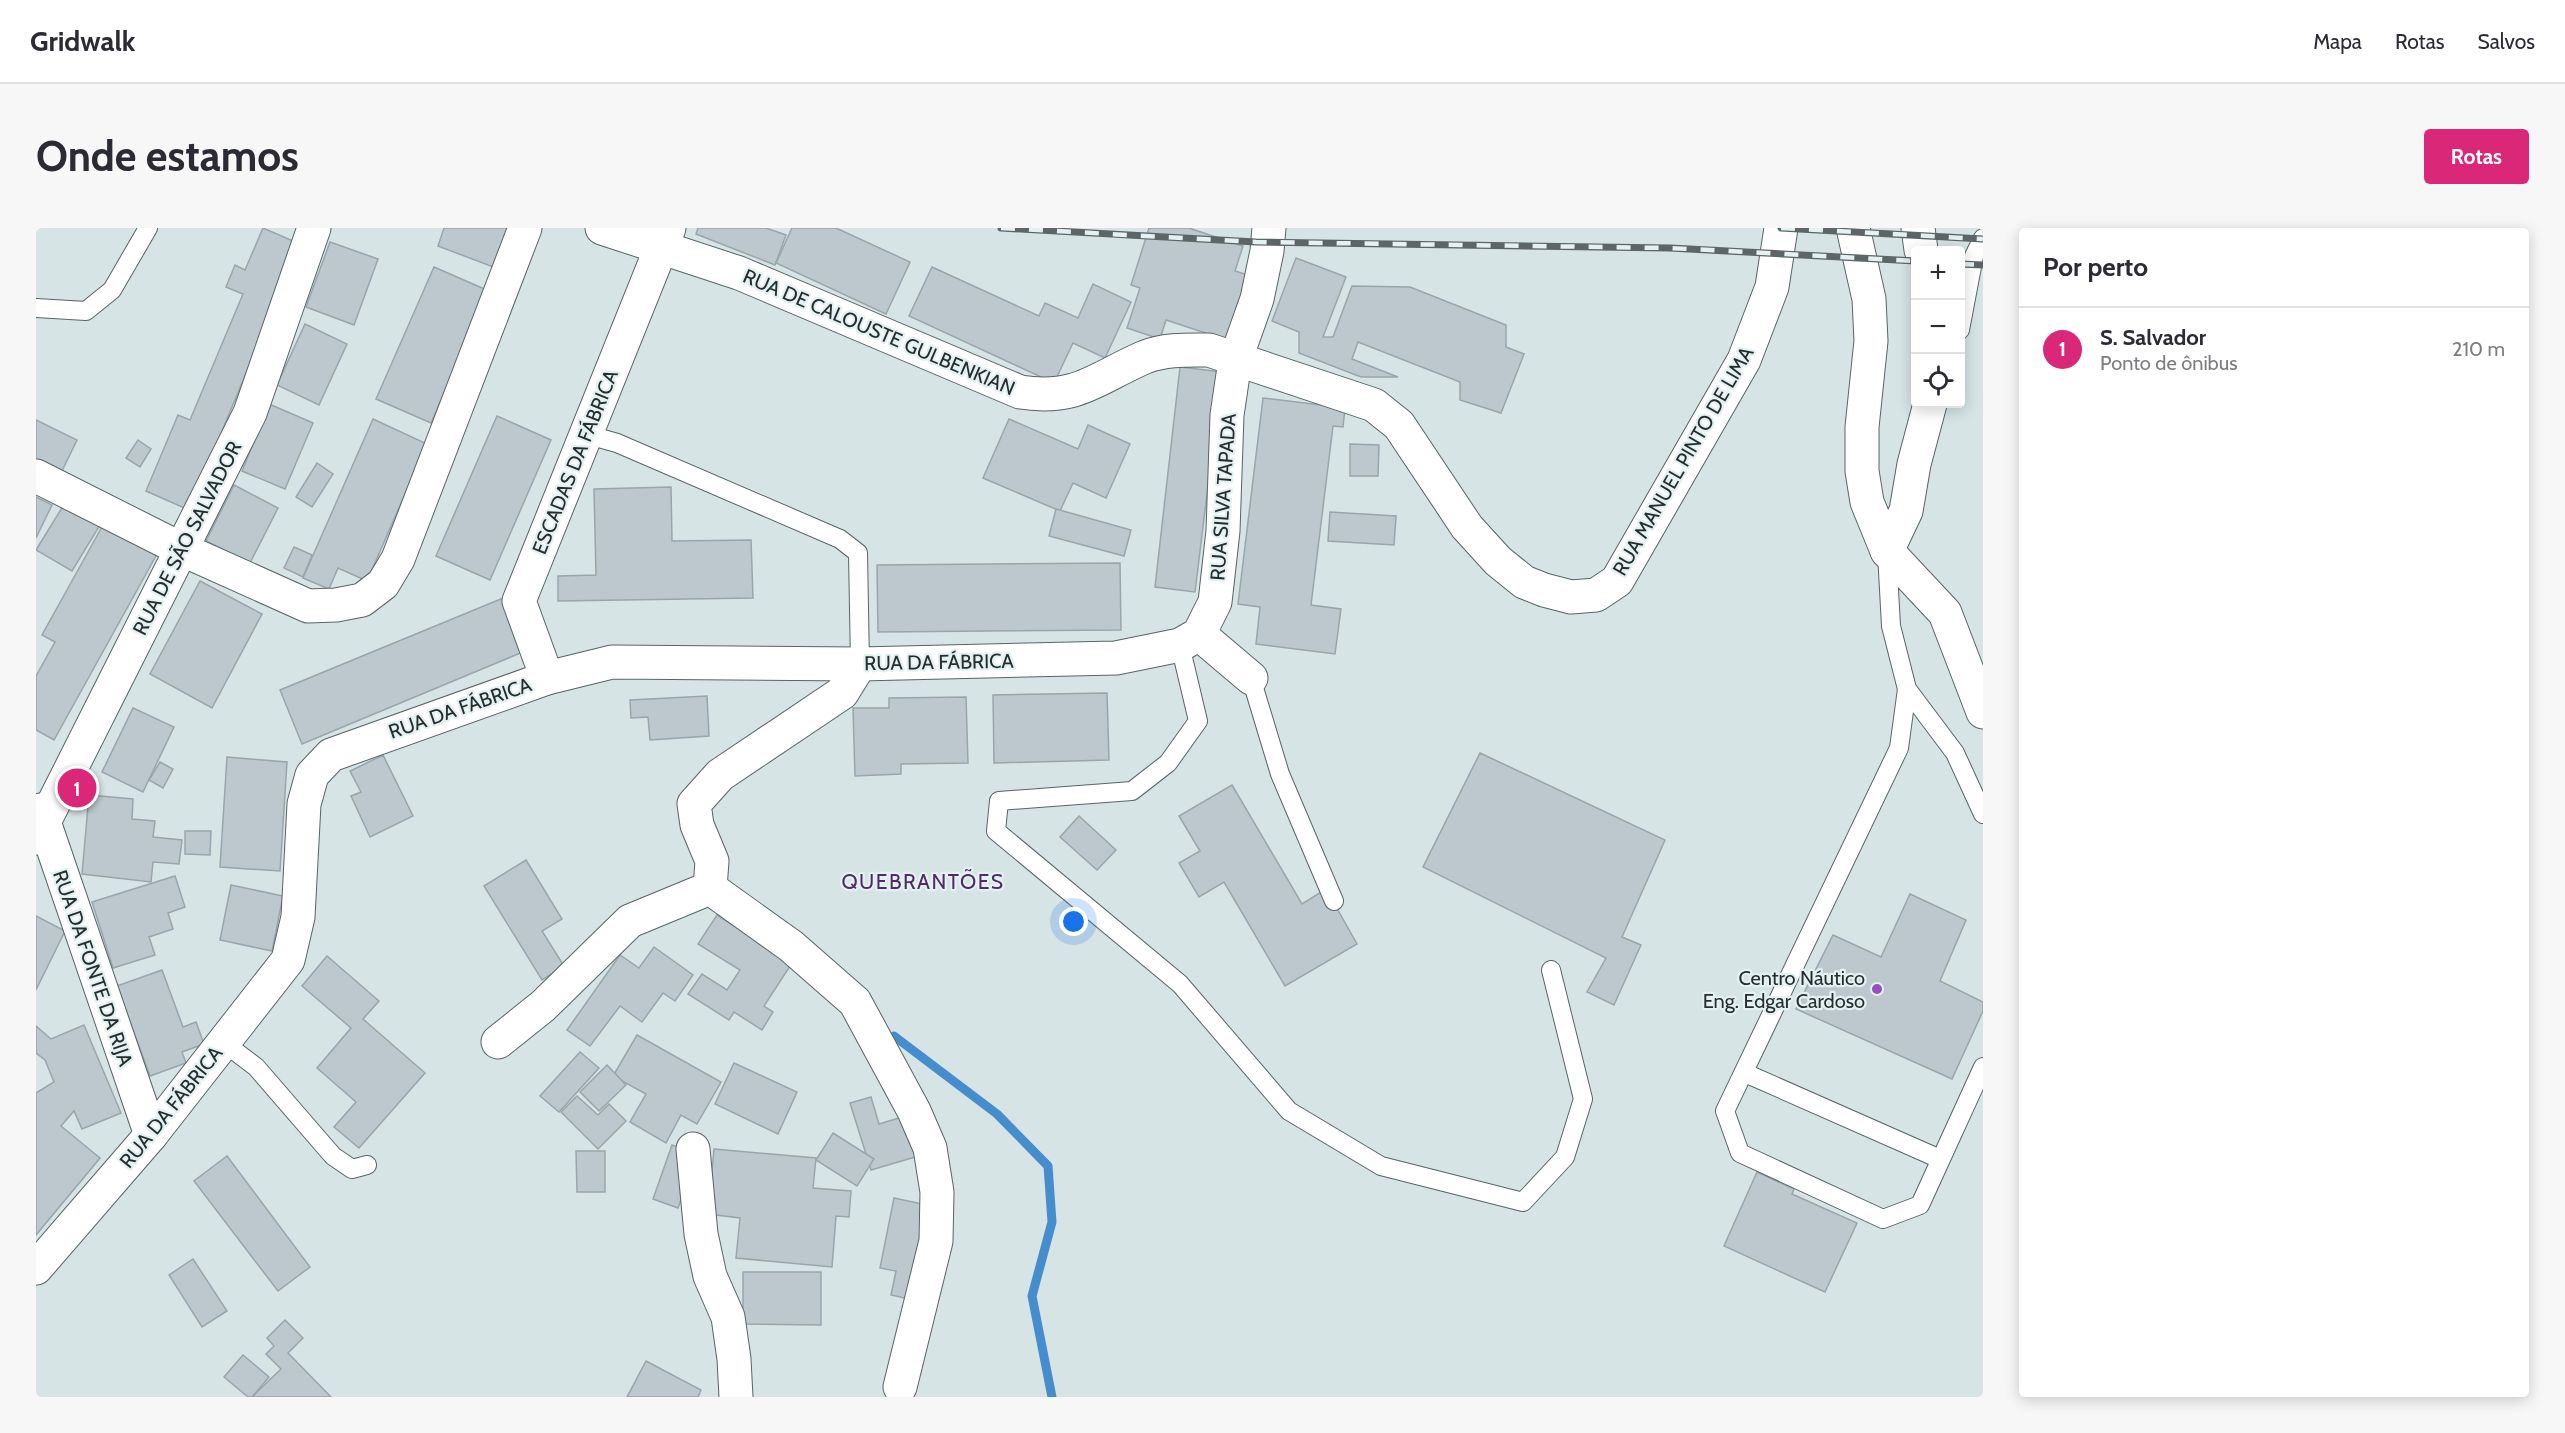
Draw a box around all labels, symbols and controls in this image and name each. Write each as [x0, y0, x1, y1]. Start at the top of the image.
text: Gridwalk [30, 24, 135, 58]
text: Mapa [2313, 29, 2362, 54]
text: Rotas [2395, 29, 2444, 54]
text: Salvos [2477, 29, 2535, 54]
button: Rotas [2424, 129, 2529, 184]
text: Onde estamos [36, 130, 299, 182]
map controls [1911, 246, 1965, 408]
button: + [1911, 246, 1965, 300]
text: Por perto [2043, 251, 2148, 283]
street label: RUA DE CALOUSTE GULBENKIAN [739, 264, 1019, 400]
button: − [1911, 300, 1965, 354]
text: S. Salvador [2100, 324, 2206, 351]
text: 1 [2059, 337, 2066, 361]
text: 210 m [2452, 337, 2505, 361]
street label: RUA MANUEL PINTO DE LIMA [1608, 342, 1759, 580]
text: Ponto de ônibus [2100, 351, 2237, 375]
button: locate [1911, 354, 1965, 408]
street label: ESCADAS DA FÁBRICA [527, 366, 623, 558]
street label: RUA SILVA TAPADA [1205, 412, 1241, 581]
street label: RUA DE SÃO SALVADOR [128, 437, 246, 639]
street label: RUA DA FÁBRICA [864, 649, 1015, 675]
street label: RUA DA FÁBRICA [385, 672, 535, 744]
pin: 1 [58, 766, 96, 810]
street label: RUA DA FONTE DA RIJA [48, 867, 138, 1070]
district label: QUEBRANTÕES [841, 868, 1005, 894]
your location [1059, 907, 1088, 936]
place label: Centro Náutico Eng. Edgar Cardoso [1703, 966, 1865, 1013]
marker: Centro Náutico Eng. Edgar Cardoso [1870, 982, 1884, 996]
street label: RUA DA FÁBRICA [115, 1041, 228, 1173]

